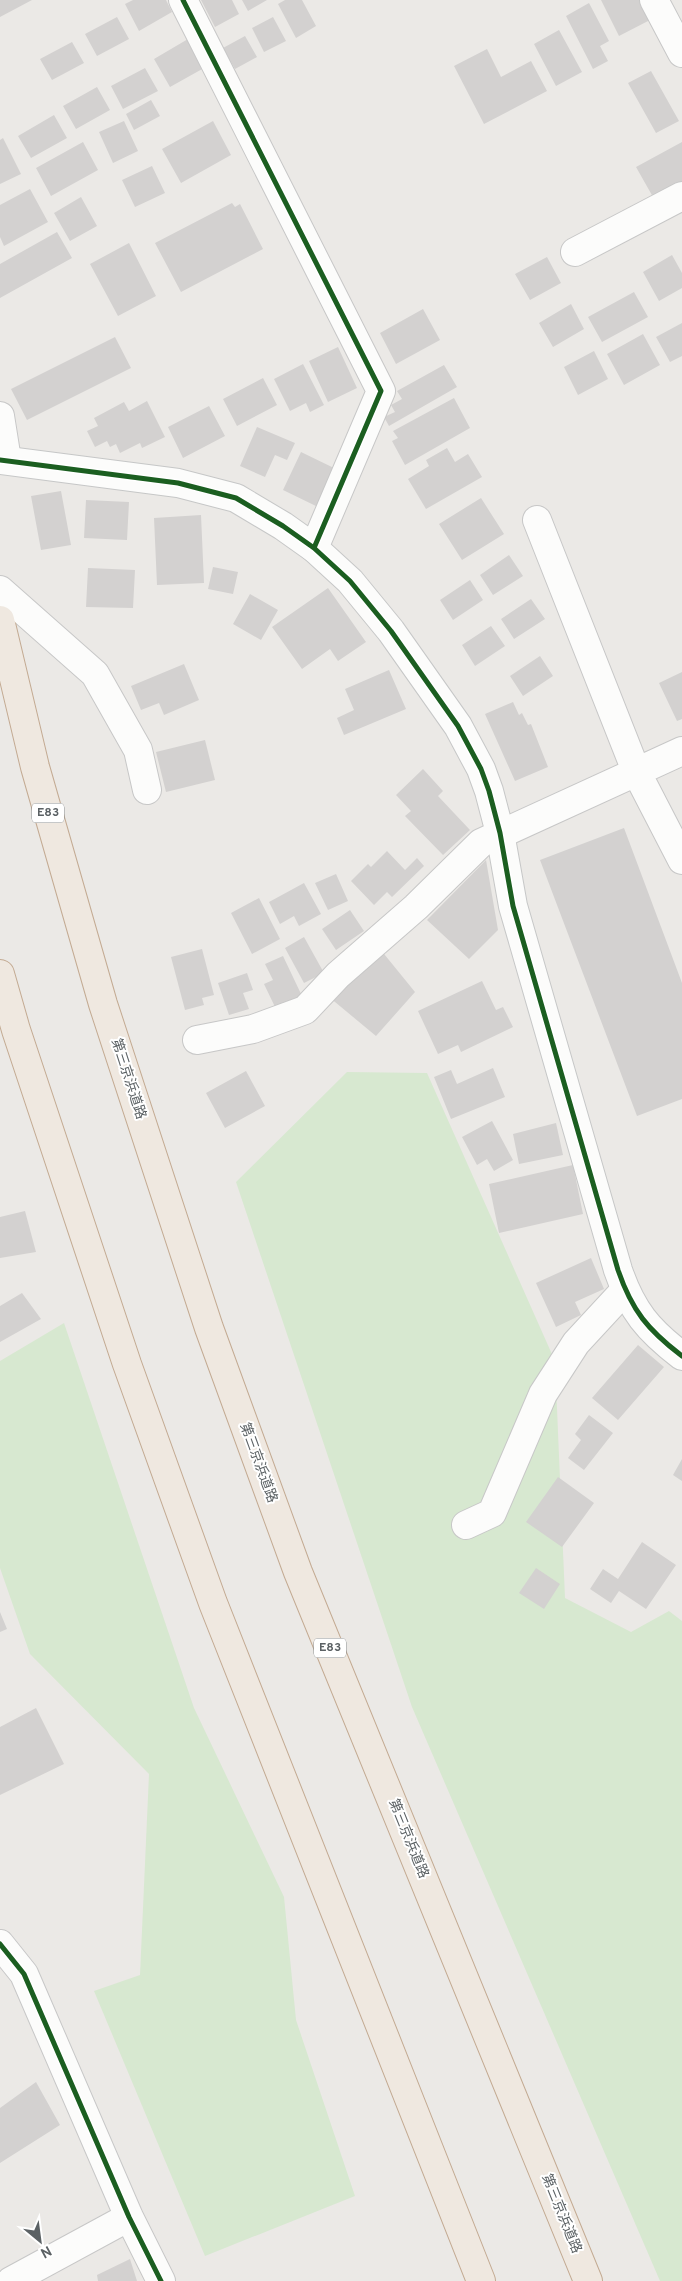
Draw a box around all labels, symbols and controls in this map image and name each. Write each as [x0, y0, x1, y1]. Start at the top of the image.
road number: E83 [32, 804, 64, 822]
street label: 第三京浜道路 [107, 1036, 150, 1122]
street label: 第三京浜道路 [236, 1420, 281, 1505]
road number: E83 [314, 1639, 346, 1658]
street label: 第三京浜道路 [384, 1796, 433, 1881]
street label: 第三京浜道路 [537, 2171, 586, 2256]
north arrow [15, 2216, 65, 2266]
text: N [37, 2241, 54, 2261]

